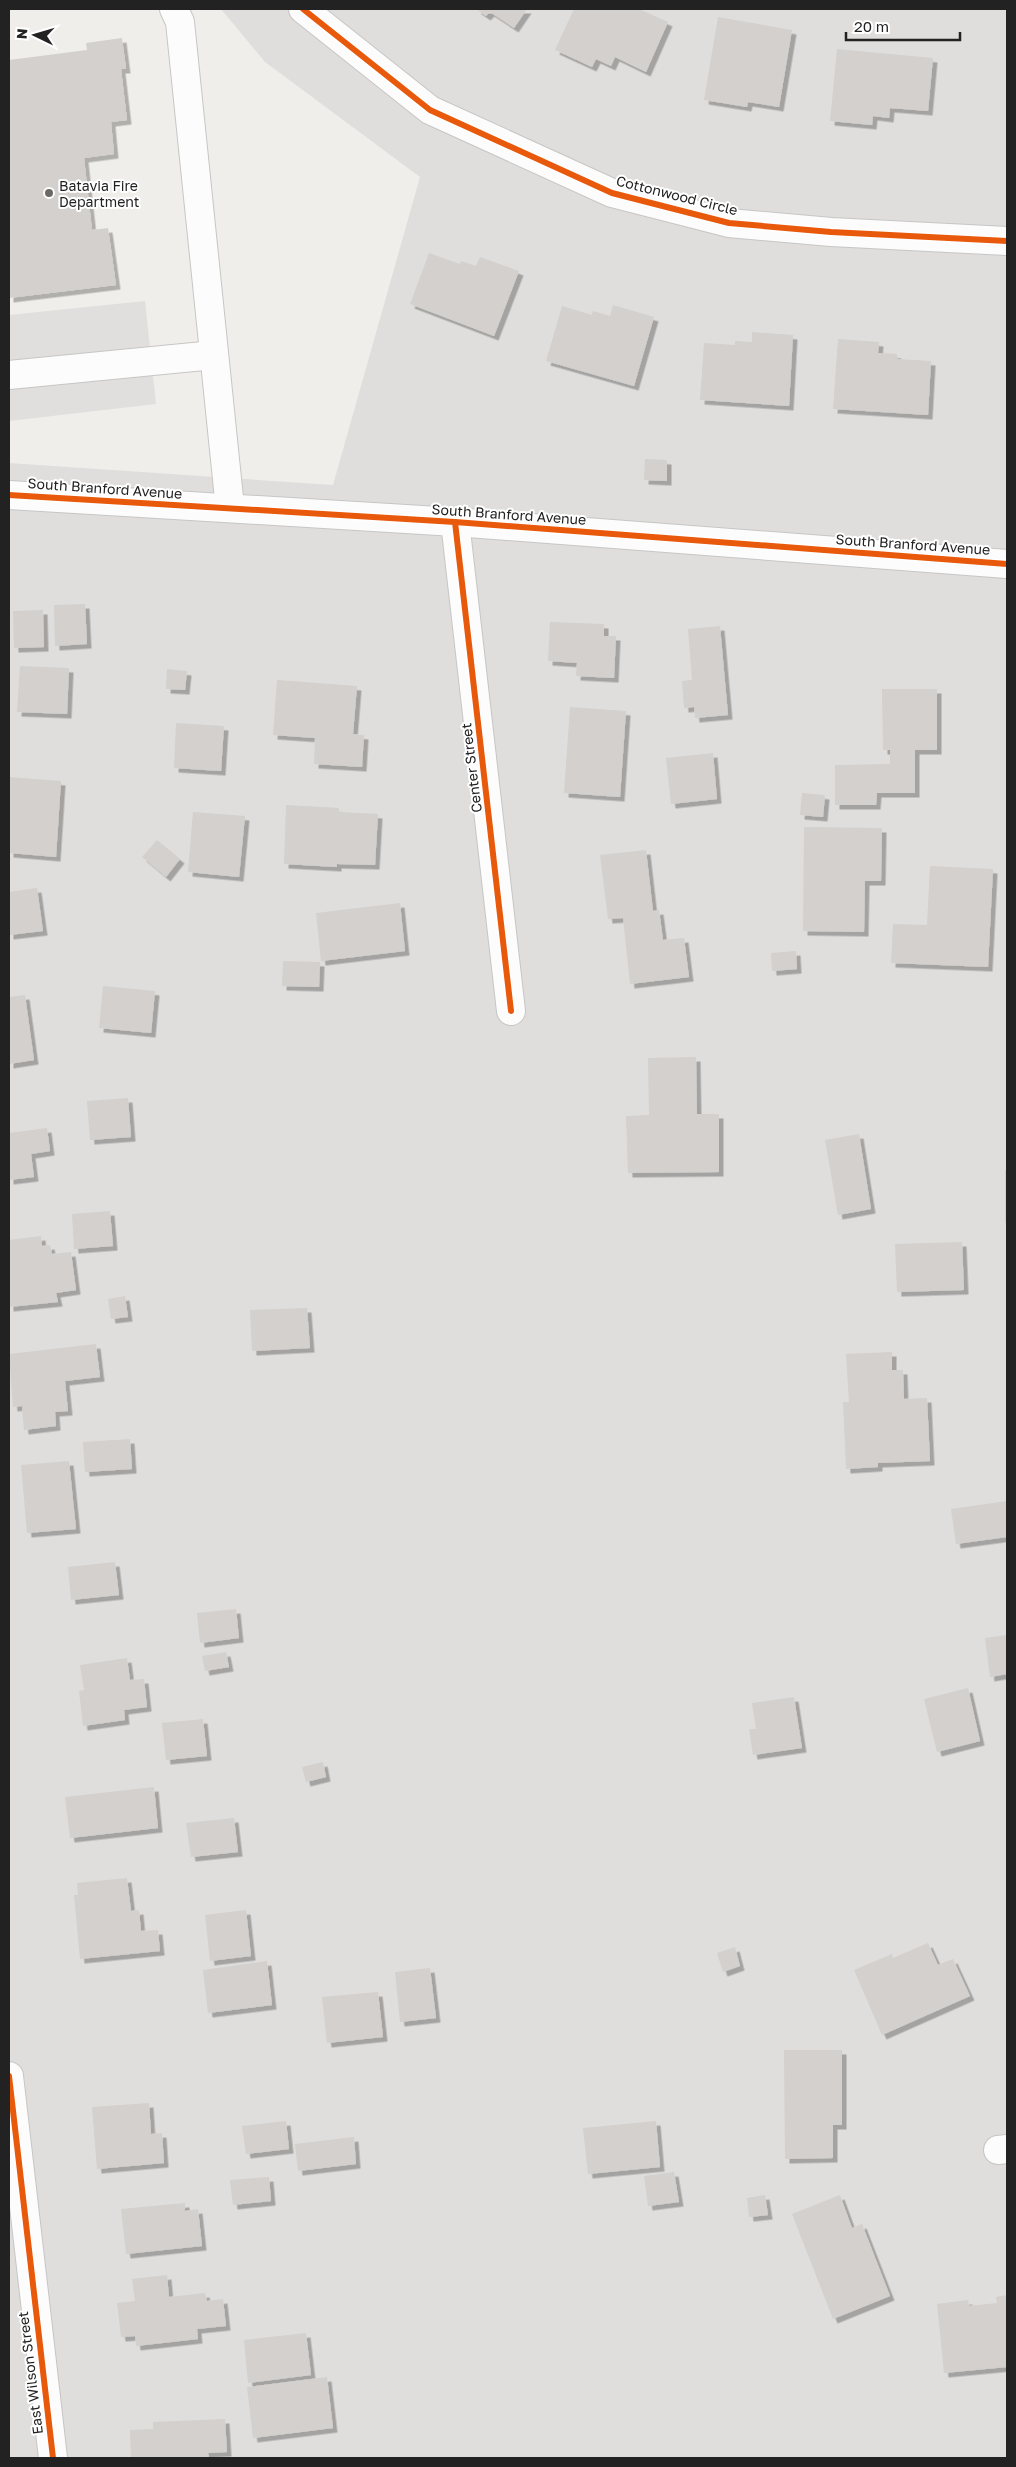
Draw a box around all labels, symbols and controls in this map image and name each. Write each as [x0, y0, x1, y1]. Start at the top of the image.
north arrow [10, 10, 60, 60]
scale bar [846, 10, 960, 42]
text: 20 m [854, 17, 889, 35]
text: N [13, 28, 30, 40]
street label: Cottonwood Circle [614, 172, 740, 218]
place label: Batavia Fire Department [59, 177, 139, 210]
marker: Batavia Fire Department [43, 187, 55, 199]
street label: South Branford Avenue [27, 474, 183, 502]
street label: South Branford Avenue [431, 500, 587, 528]
street label: South Branford Avenue [835, 530, 991, 558]
street label: Center Street [457, 722, 485, 814]
street label: East Wilson Street [14, 2310, 46, 2436]

